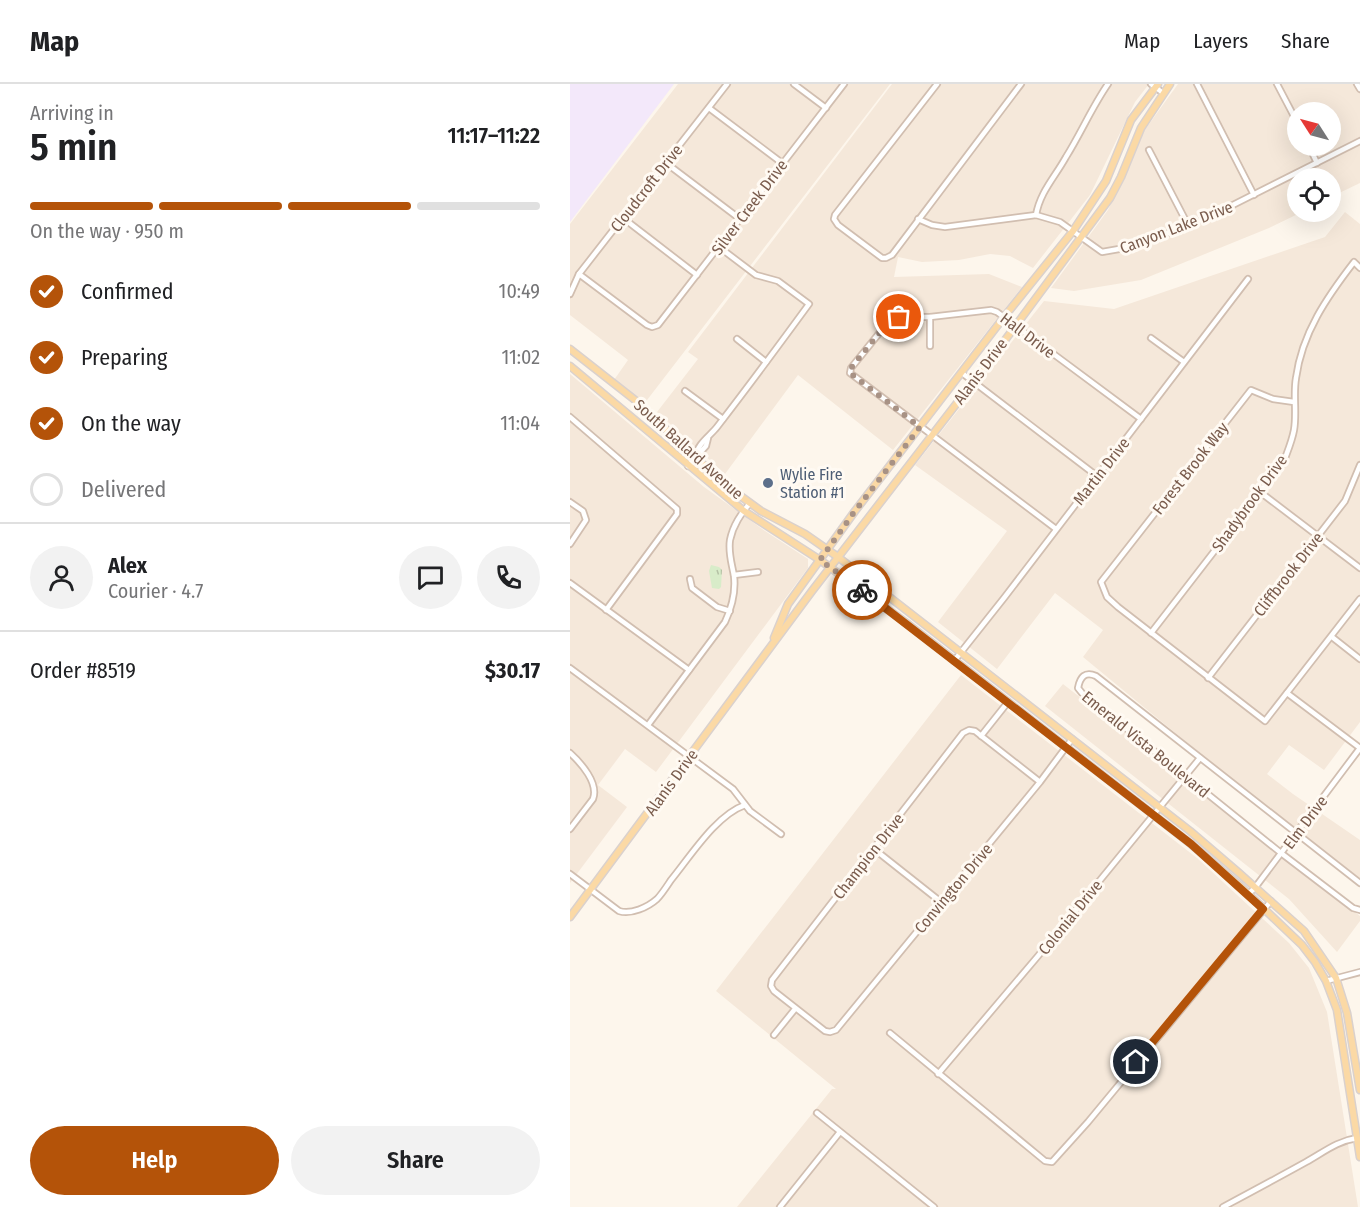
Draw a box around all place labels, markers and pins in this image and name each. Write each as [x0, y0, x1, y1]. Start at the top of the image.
pin [873, 291, 924, 342]
place label: Wylie Fire Station #1 [780, 465, 845, 502]
marker: Wylie Fire Station #1 [761, 476, 775, 490]
pin [1110, 1036, 1161, 1087]

